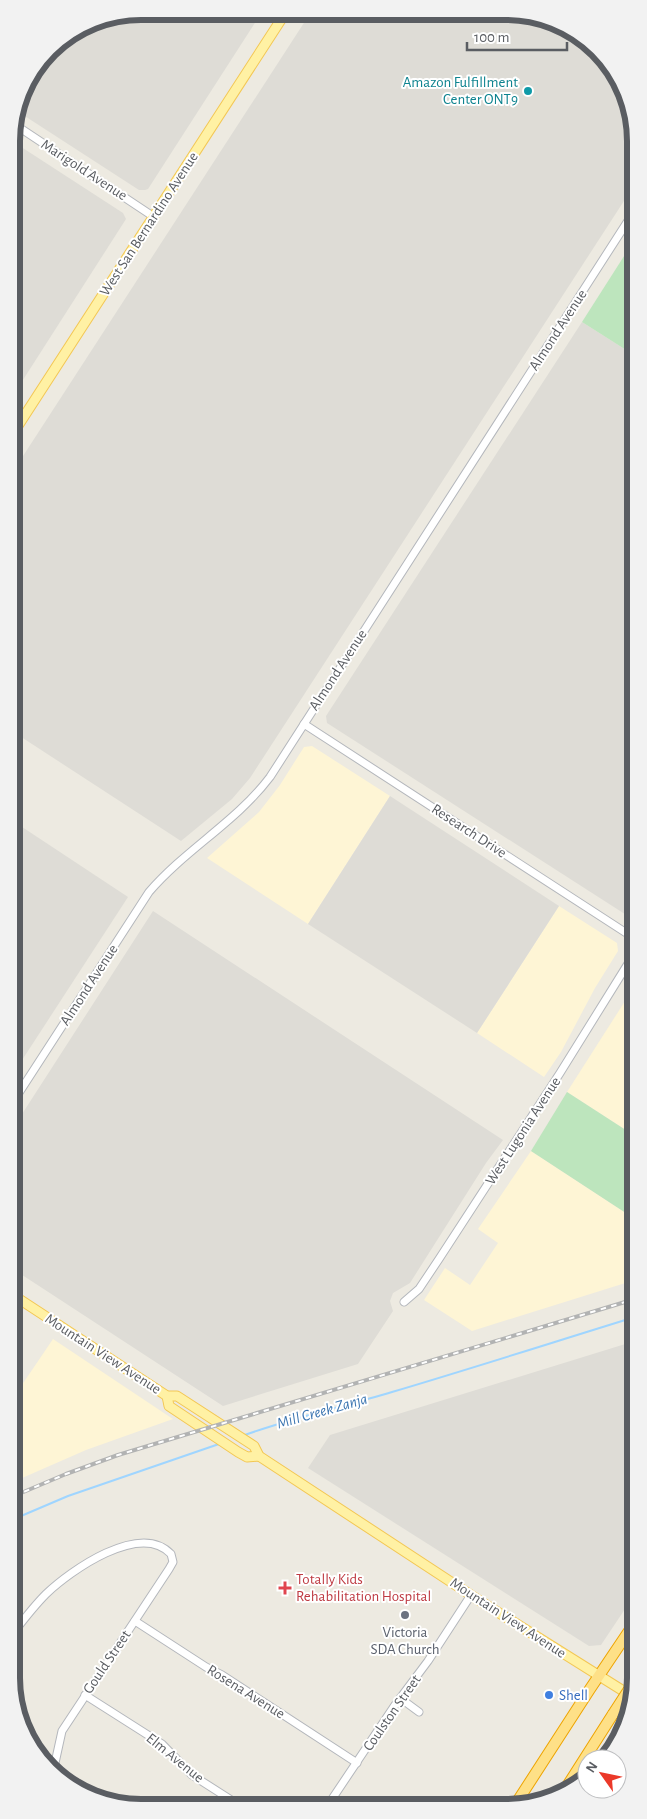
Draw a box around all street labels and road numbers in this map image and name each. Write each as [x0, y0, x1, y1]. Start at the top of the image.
street label: Marigold Avenue [38, 137, 130, 203]
street label: West San Bernardino Avenue [97, 149, 201, 299]
street label: Almond Avenue [526, 287, 590, 373]
street label: Almond Avenue [306, 627, 370, 713]
street label: Research Drive [429, 801, 509, 861]
street label: Almond Avenue [57, 942, 121, 1028]
street label: West Lugonia Avenue [483, 1074, 563, 1188]
street label: Mountain View Avenue [42, 1311, 164, 1397]
street label: Mountain View Avenue [447, 1575, 569, 1661]
street label: Gould Street [80, 1627, 134, 1696]
street label: Rosena Avenue [204, 1662, 288, 1722]
street label: Coulston Street [360, 1672, 424, 1754]
street label: Elm Avenue [143, 1730, 207, 1786]

